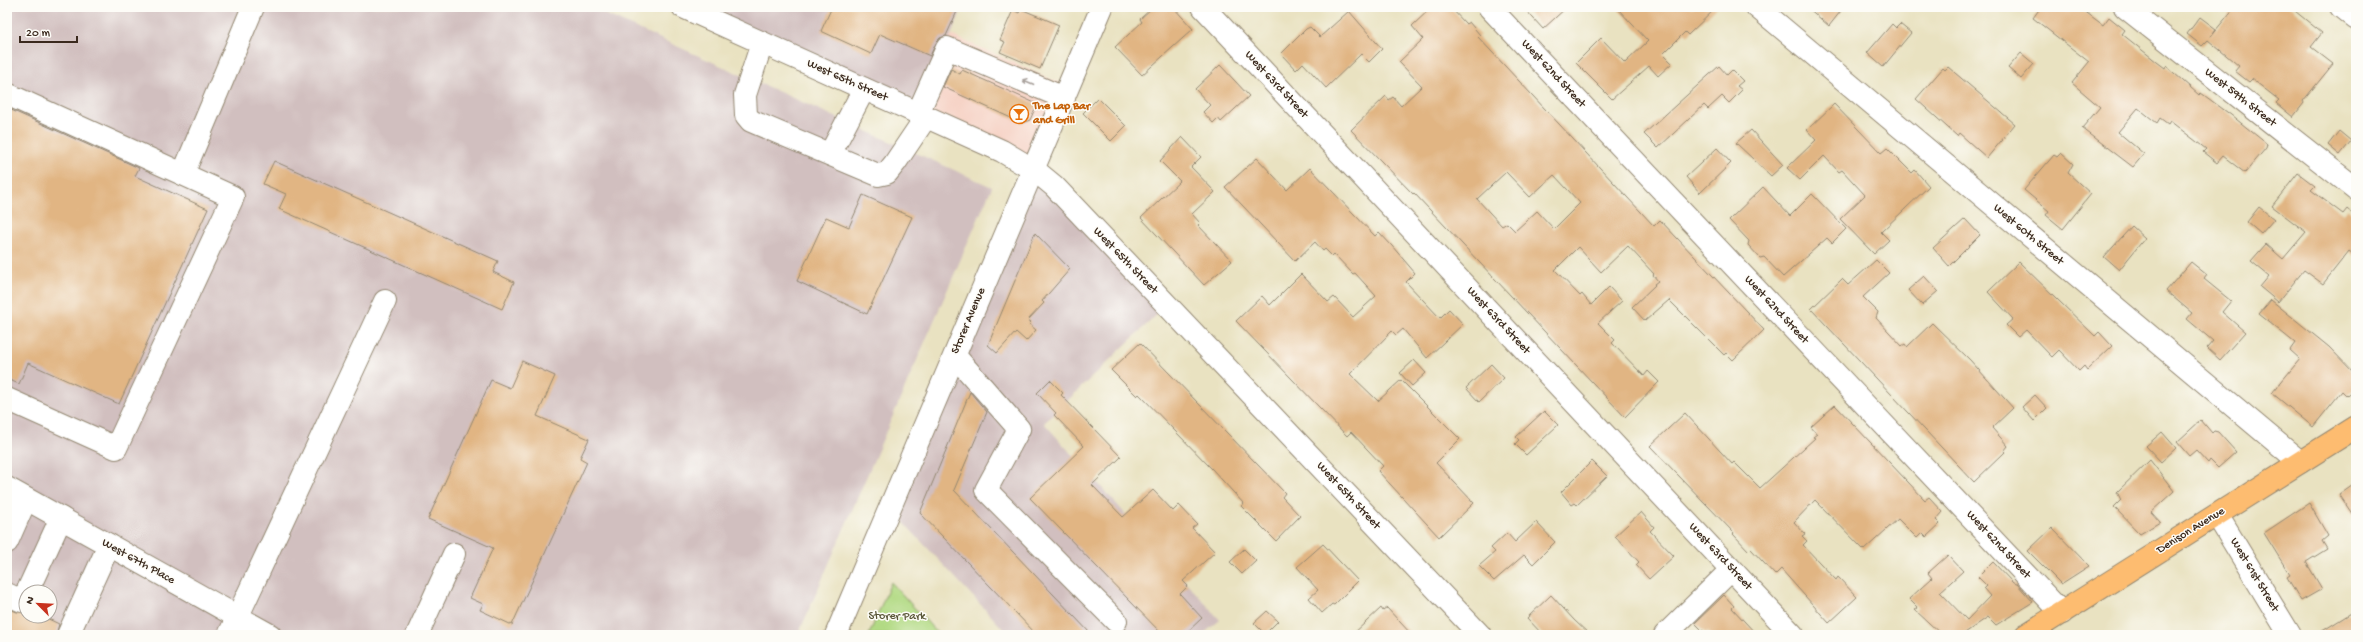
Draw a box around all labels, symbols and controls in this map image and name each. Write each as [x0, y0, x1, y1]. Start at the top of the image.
scale bar [20, 18, 77, 44]
text: 20 m [26, 27, 51, 41]
street label: West 62nd Street [1518, 37, 1589, 112]
street label: West 63rd Street [1241, 48, 1312, 122]
street label: West 65th Street [804, 57, 891, 106]
street label: West 59th Street [2201, 66, 2279, 131]
one-way arrow [1022, 78, 1034, 86]
place label: The Lap Bar and Grill [1032, 100, 1092, 128]
bar icon: The Lap Bar and Grill [1008, 103, 1030, 125]
street label: West 60th Street [1990, 201, 2067, 269]
street label: West 65th Street [1090, 225, 1161, 298]
street label: West 62nd Street [1741, 273, 1812, 348]
street label: West 63rd Street [1463, 284, 1534, 358]
street label: Storer Avenue [949, 285, 989, 356]
street label: West 65th Street [1313, 459, 1384, 533]
street label: Denison Avenue [2154, 504, 2228, 558]
street label: West 62nd Street [1963, 508, 2034, 583]
street label: West 63rd Street [1685, 520, 1756, 594]
street label: West 67th Place [99, 536, 178, 588]
street label: West 61st Street [2226, 536, 2282, 615]
north arrow [18, 584, 58, 624]
text: N [24, 595, 38, 606]
park label: Storer Park [868, 610, 927, 624]

